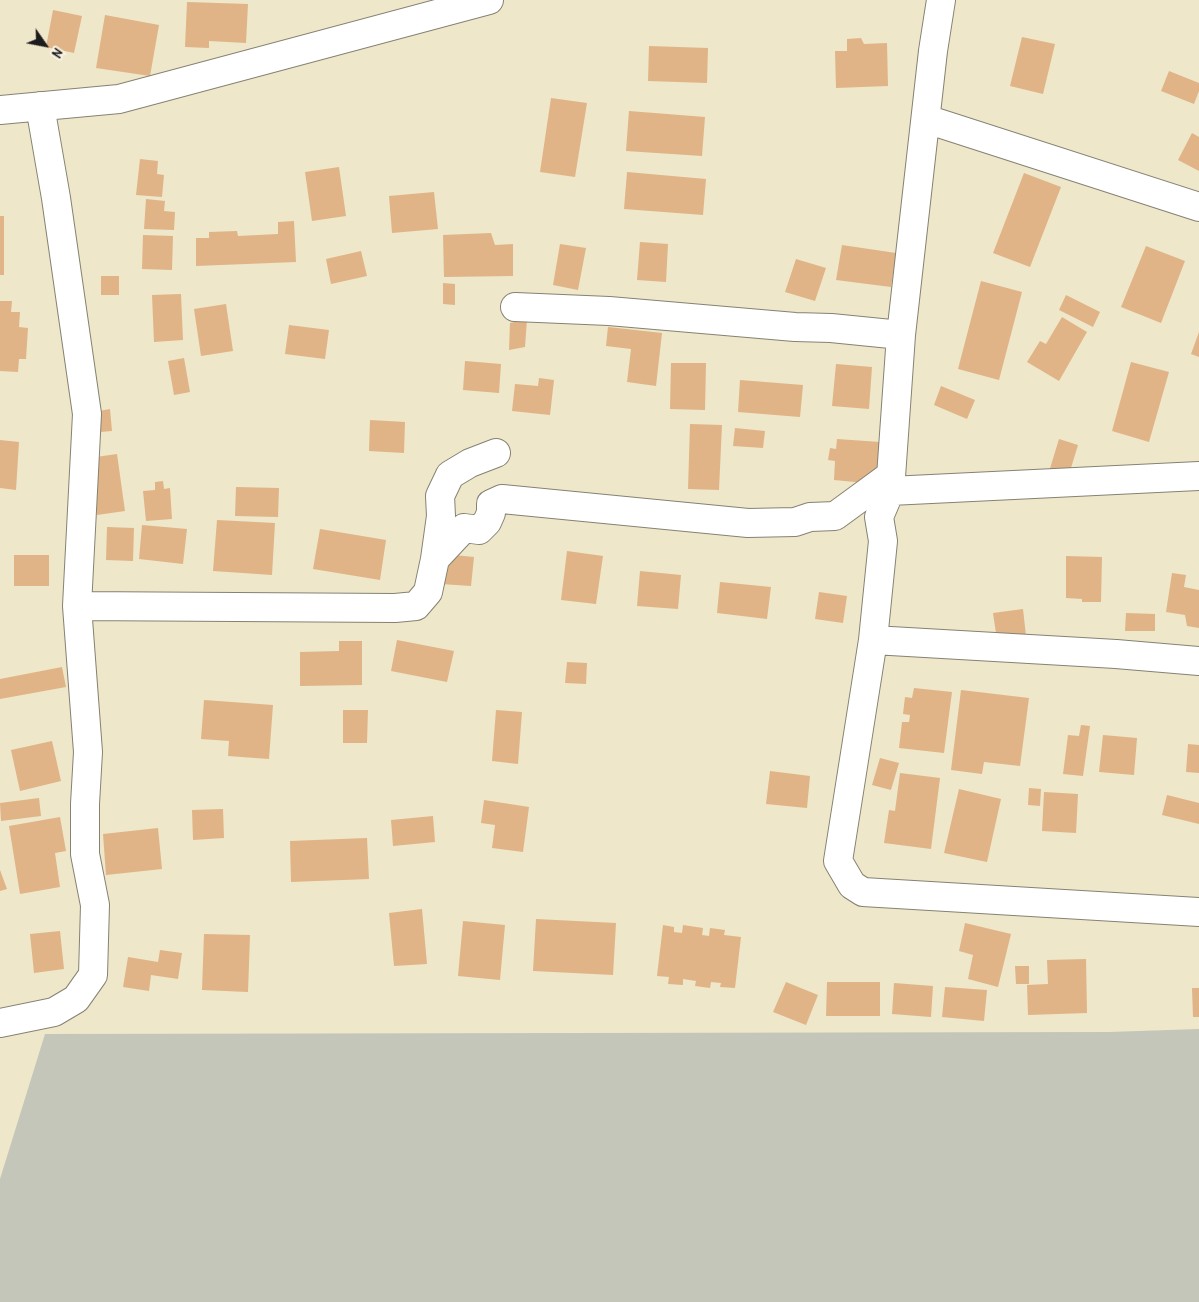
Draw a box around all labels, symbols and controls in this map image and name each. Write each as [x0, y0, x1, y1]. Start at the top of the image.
north arrow [20, 20, 70, 70]
text: N [48, 45, 68, 62]

